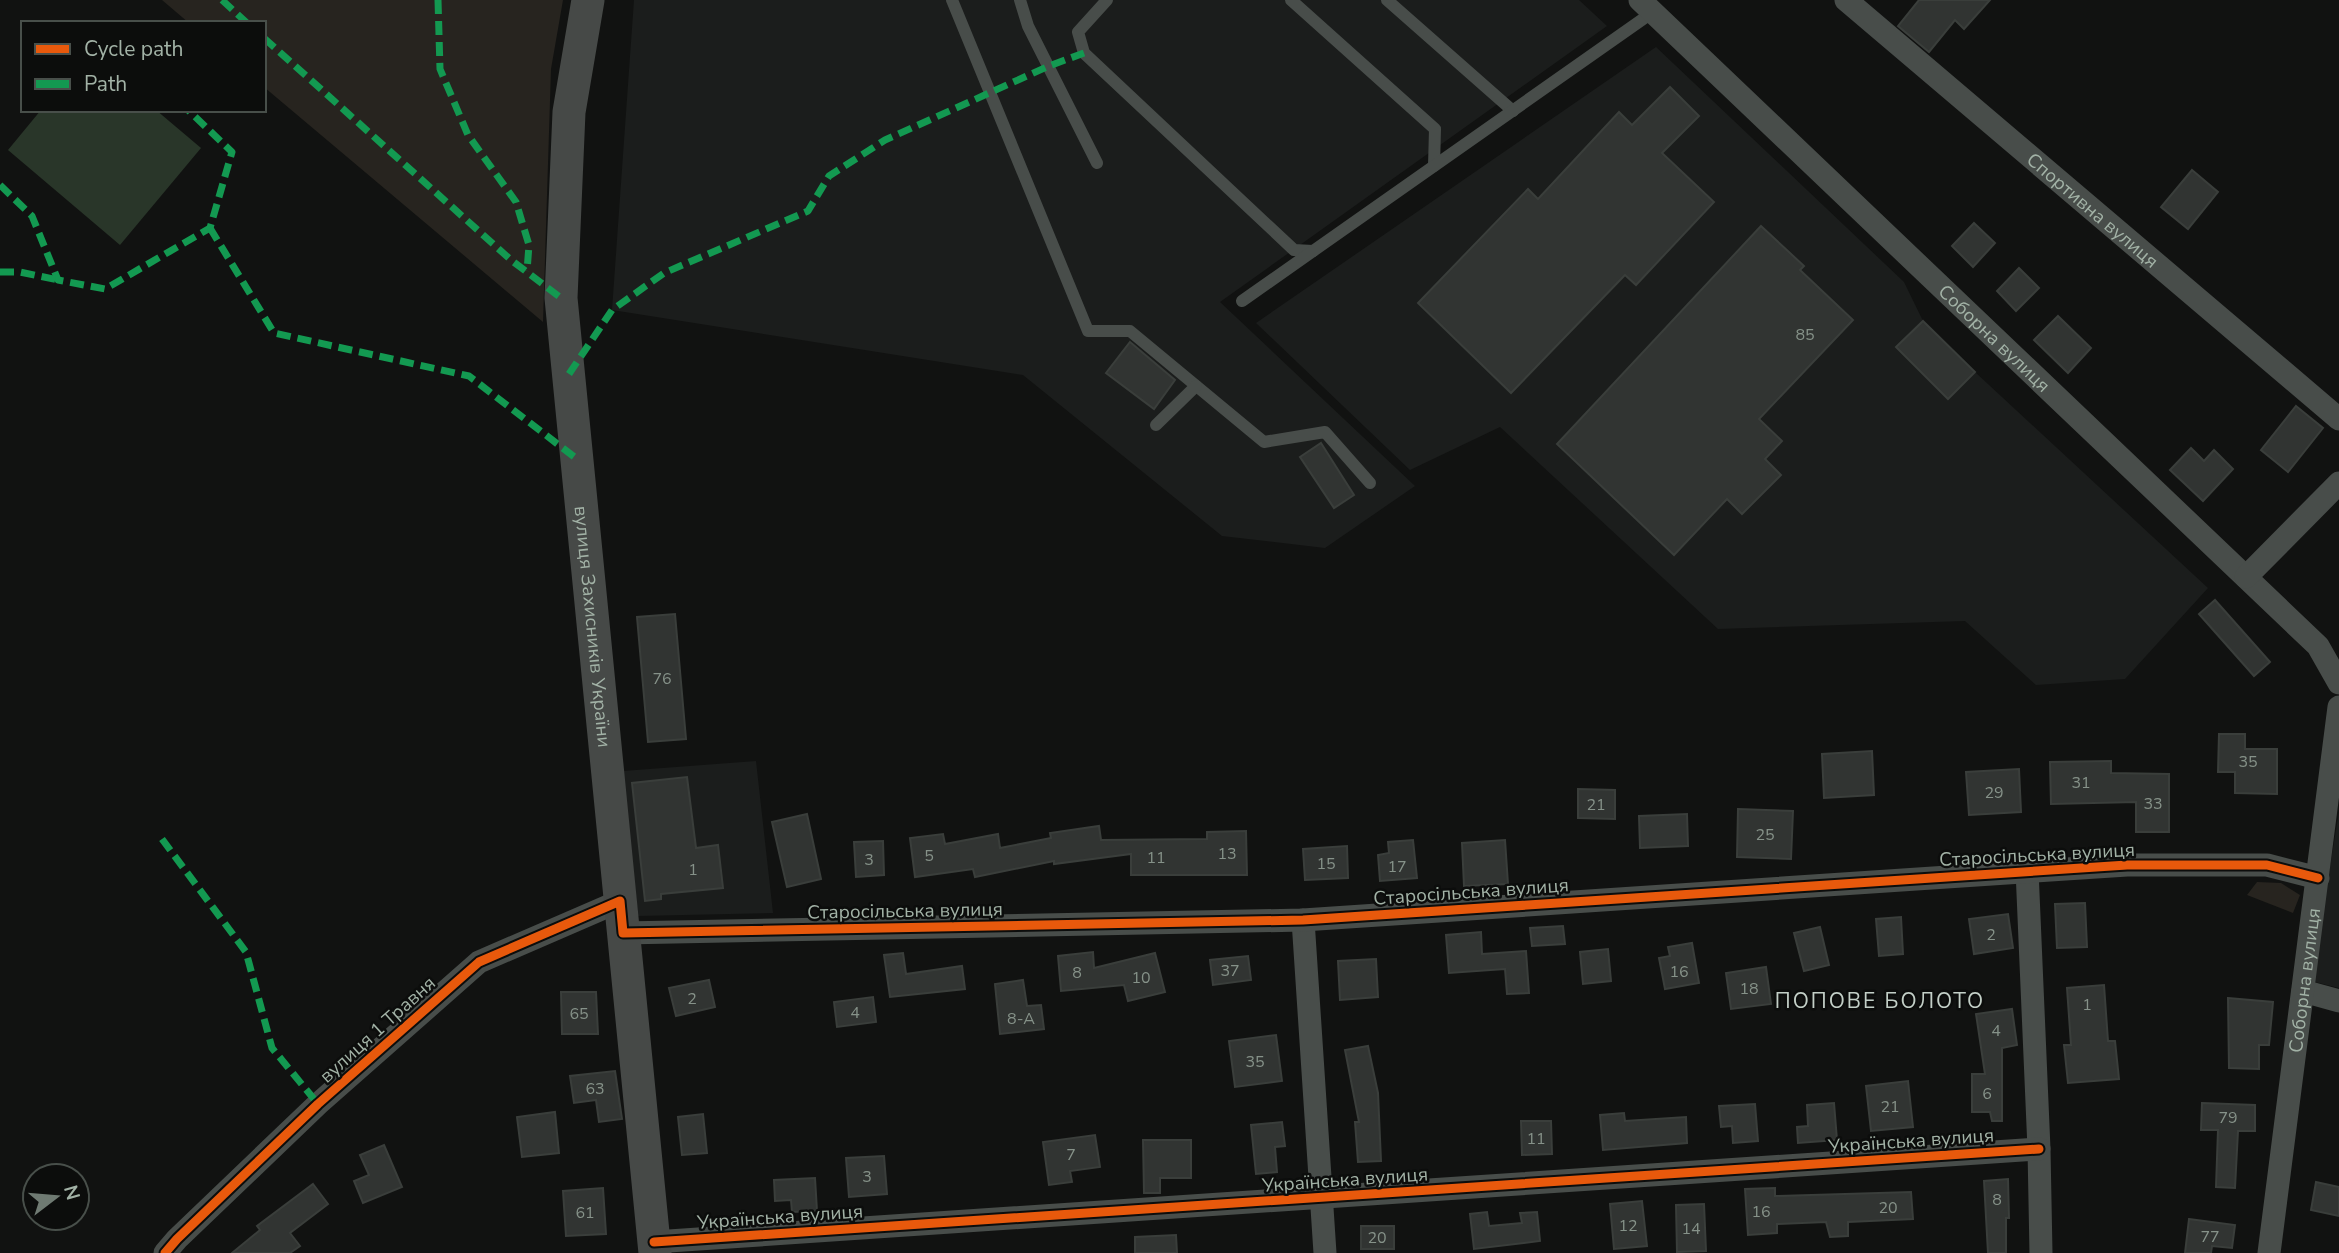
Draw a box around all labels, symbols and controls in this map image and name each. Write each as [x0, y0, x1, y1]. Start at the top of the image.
legend [21, 21, 266, 112]
text: Cycle path [84, 35, 183, 63]
text: Path [84, 70, 127, 98]
street label: Спортивна вулиця [2021, 147, 2164, 274]
street label: Соборна вулиця [1932, 279, 2056, 398]
house number: 85 [1795, 324, 1815, 346]
street label: вулиця Захисників України [568, 505, 617, 749]
house number: 76 [652, 668, 672, 690]
house number: 35 [2238, 751, 2258, 773]
house number: 31 [2071, 772, 2091, 794]
house number: 29 [1984, 782, 2004, 804]
house number: 33 [2143, 793, 2163, 815]
house number: 21 [1586, 794, 1606, 816]
house number: 25 [1755, 824, 1775, 846]
street label: Старосільська вулиця [1939, 837, 2136, 873]
house number: 13 [1217, 843, 1237, 865]
house number: 5 [924, 845, 934, 867]
house number: 11 [1146, 847, 1166, 869]
house number: 3 [864, 849, 874, 871]
house number: 15 [1316, 853, 1336, 875]
house number: 17 [1387, 856, 1407, 878]
house number: 1 [688, 859, 698, 881]
street label: Старосільська вулиця [1372, 872, 1570, 912]
street label: Старосільська вулиця [807, 896, 1003, 926]
street label: Соборна вулиця [2283, 906, 2327, 1054]
house number: 2 [1986, 924, 1996, 946]
house number: 37 [1220, 960, 1240, 982]
house number: 16 [1669, 961, 1689, 983]
house number: 8 [1072, 962, 1082, 984]
house number: 10 [1131, 967, 1151, 989]
street label: вулиця 1 Травня [314, 971, 441, 1089]
house number: 18 [1739, 978, 1759, 1000]
district label: ПОПОВЕ БОЛОТО [1775, 987, 1985, 1015]
house number: 2 [687, 988, 697, 1010]
house number: 1 [2082, 994, 2092, 1016]
house number: 4 [850, 1002, 860, 1024]
house number: 65 [569, 1003, 589, 1025]
house number: 8-А [1007, 1008, 1035, 1030]
house number: 4 [1991, 1020, 2001, 1042]
house number: 35 [1245, 1051, 1265, 1073]
house number: 63 [585, 1078, 605, 1100]
house number: 6 [1982, 1083, 1992, 1105]
house number: 21 [1880, 1096, 1900, 1118]
house number: 79 [2218, 1107, 2238, 1129]
street label: Українська вулиця [1826, 1122, 1995, 1160]
house number: 11 [1526, 1128, 1546, 1150]
house number: 7 [1066, 1144, 1076, 1166]
street label: Українська вулиця [1260, 1161, 1429, 1199]
north arrow [21, 1162, 91, 1232]
house number: 3 [862, 1166, 872, 1188]
text: N [57, 1182, 86, 1203]
house number: 8 [1992, 1189, 2002, 1211]
house number: 20 [1878, 1197, 1898, 1219]
street label: Українська вулиця [695, 1198, 864, 1236]
house number: 16 [1751, 1201, 1771, 1223]
house number: 61 [575, 1202, 595, 1224]
house number: 12 [1618, 1215, 1638, 1237]
house number: 14 [1681, 1218, 1701, 1240]
house number: 77 [2200, 1226, 2220, 1248]
house number: 20 [1367, 1227, 1387, 1249]

